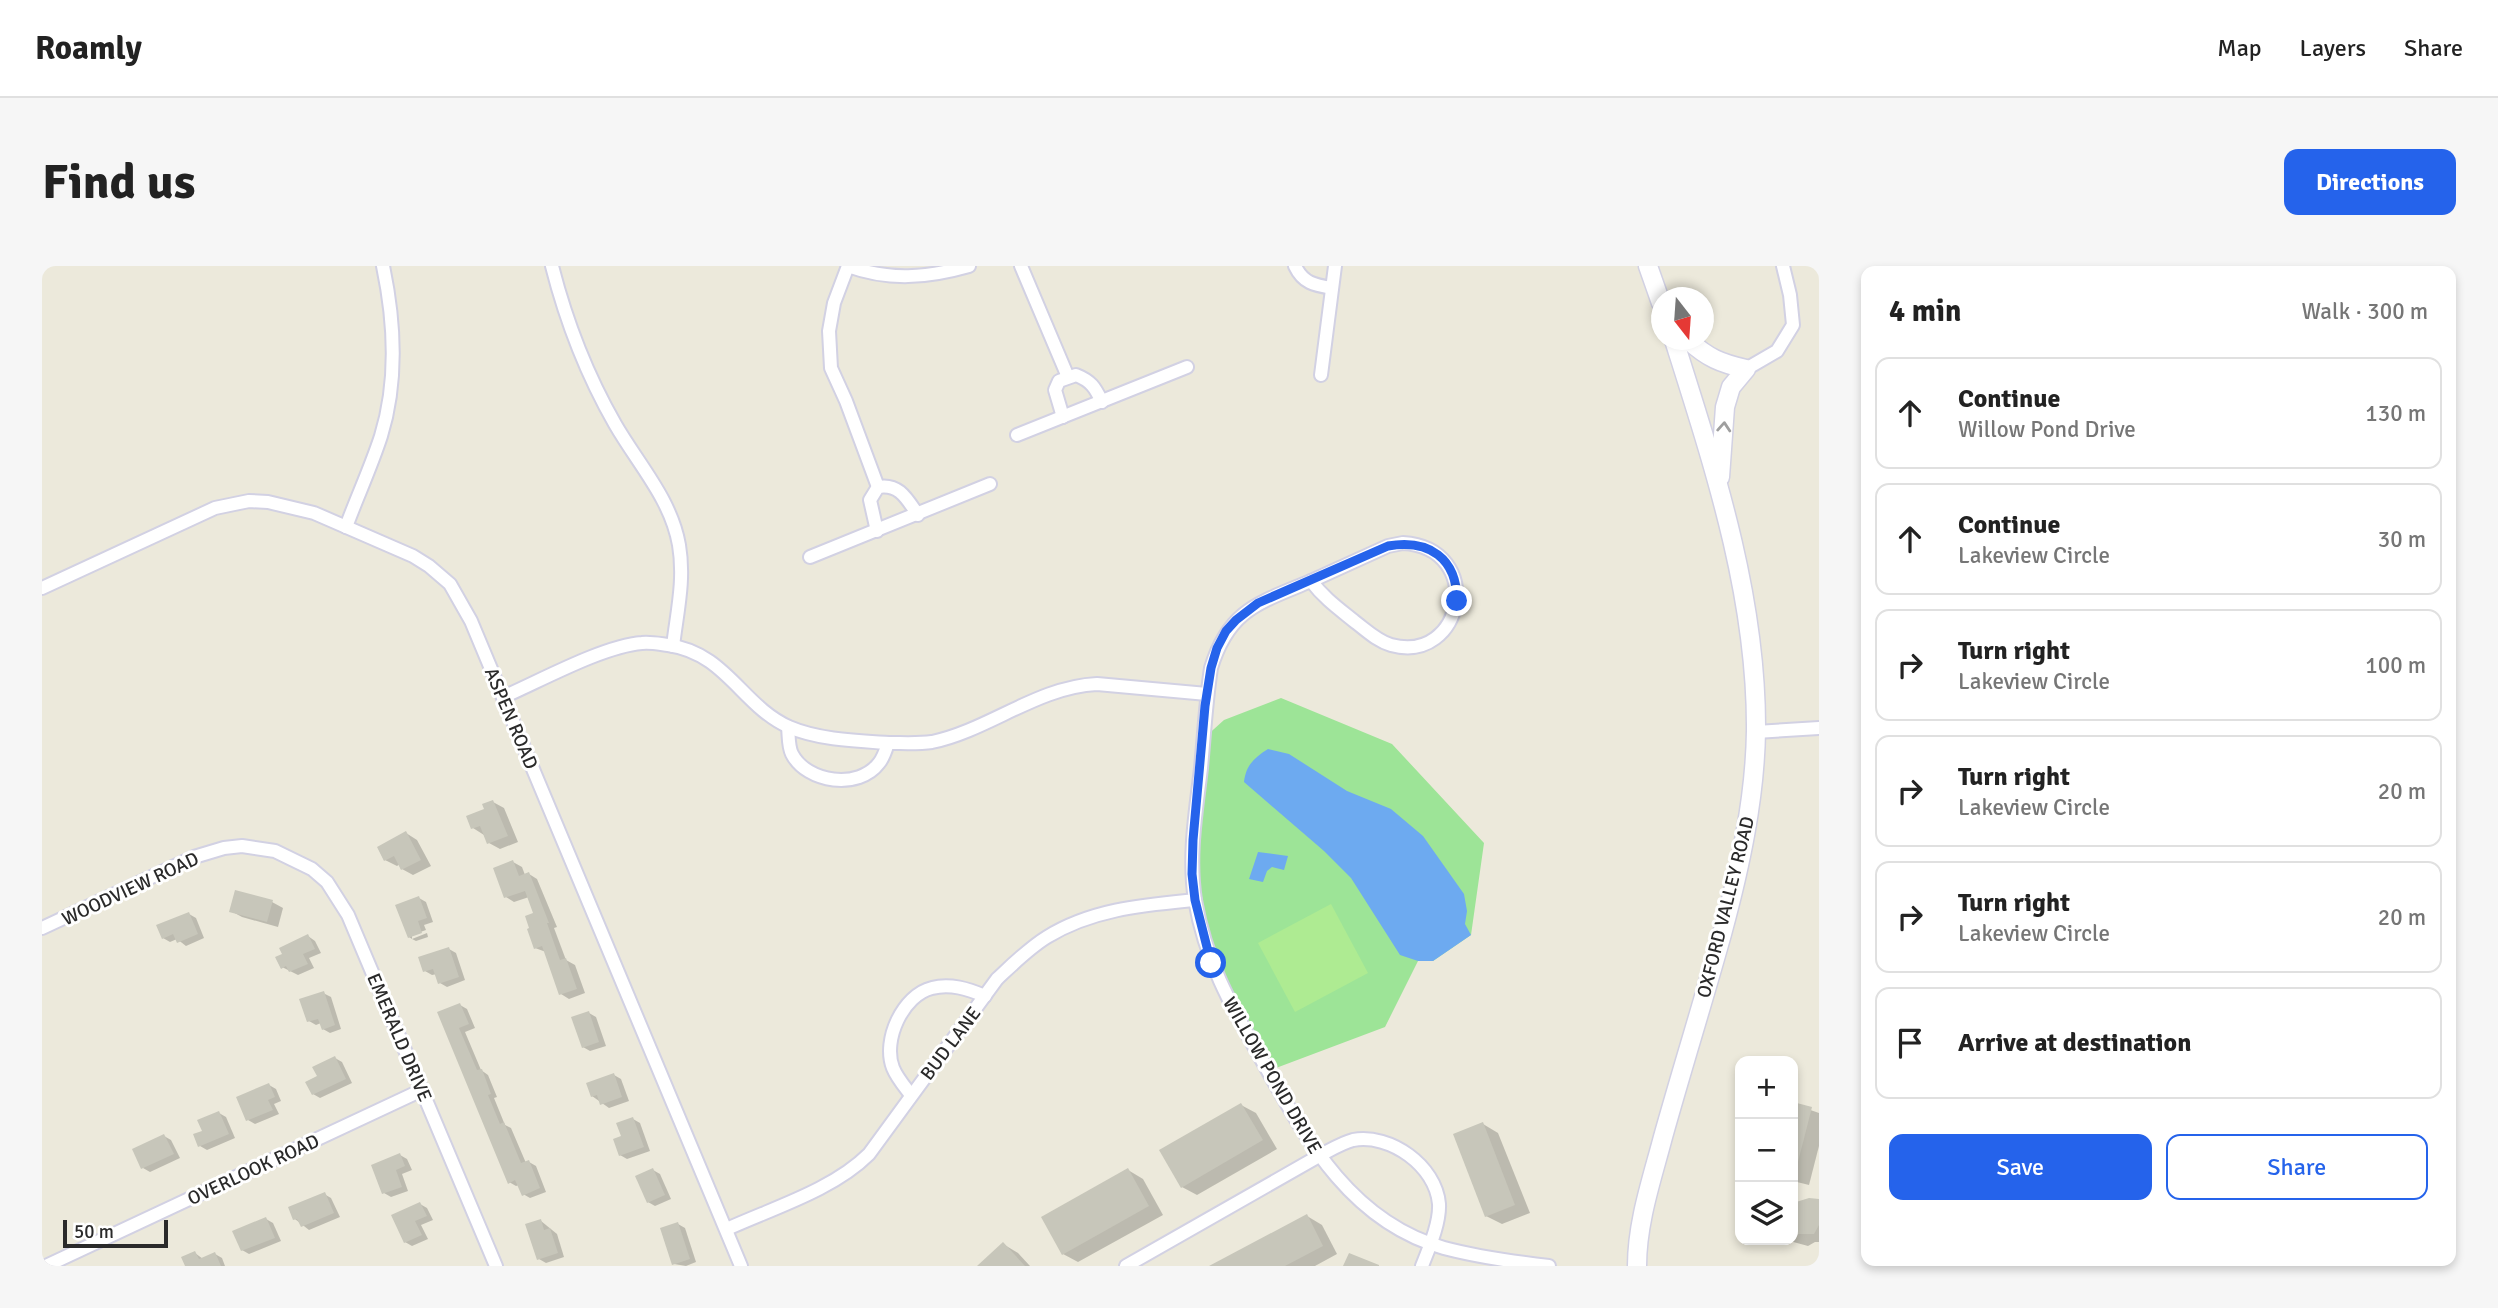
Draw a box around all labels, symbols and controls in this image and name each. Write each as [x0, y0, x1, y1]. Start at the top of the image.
text: Roamly [35, 28, 142, 69]
text: Map [2217, 33, 2262, 63]
text: Layers [2300, 33, 2366, 63]
text: Share [2404, 33, 2463, 63]
button: Directions [2284, 149, 2456, 215]
text: Find us [42, 152, 195, 212]
north arrow [1651, 287, 1714, 350]
text: 4 min [1889, 293, 1961, 330]
text: Walk · 300 m [2302, 297, 2428, 326]
text: Continue [1958, 383, 2060, 415]
icon: ahead [1891, 394, 1929, 432]
text: 130 m [2365, 399, 2426, 428]
text: Willow Pond Drive [1958, 415, 2136, 444]
one-way arrow [1716, 421, 1731, 432]
text: Continue [1958, 509, 2060, 541]
icon: ahead [1891, 520, 1929, 558]
text: 30 m [2378, 525, 2426, 554]
text: Lakeview Circle [1958, 541, 2110, 570]
route end [1441, 585, 1472, 616]
text: Turn right [1958, 635, 2070, 667]
icon: right [1891, 646, 1929, 684]
text: 100 m [2365, 651, 2426, 680]
street label: ASPEN ROAD [479, 664, 543, 773]
text: Lakeview Circle [1958, 667, 2110, 696]
text: Turn right [1958, 761, 2070, 793]
icon: right [1891, 772, 1929, 810]
text: 20 m [2378, 777, 2426, 806]
text: Lakeview Circle [1958, 793, 2110, 822]
street label: OXFORD VALLEY ROAD [1692, 814, 1760, 1001]
street label: WOODVIEW ROAD [58, 847, 203, 931]
text: Turn right [1958, 887, 2070, 919]
icon: right [1891, 898, 1929, 936]
text: 20 m [2378, 903, 2426, 932]
text: Lakeview Circle [1958, 919, 2110, 948]
route start [1195, 947, 1226, 978]
street label: EMERALD DRIVE [361, 970, 437, 1105]
street label: WILLOW POND DRIVE [1217, 993, 1327, 1158]
street label: BUD LANE [915, 1002, 986, 1085]
icon: arrive [1891, 1024, 1929, 1062]
text: Arrive at destination [1958, 1027, 2191, 1059]
map controls [1735, 1056, 1798, 1245]
button: + [1735, 1056, 1798, 1119]
button: − [1735, 1119, 1798, 1182]
street label: OVERLOOK ROAD [184, 1129, 323, 1211]
button: Save [1889, 1134, 2152, 1200]
button: Share [2166, 1134, 2428, 1200]
button: layers [1735, 1182, 1798, 1245]
scale bar [63, 1217, 168, 1249]
text: 50 m [74, 1220, 114, 1244]

